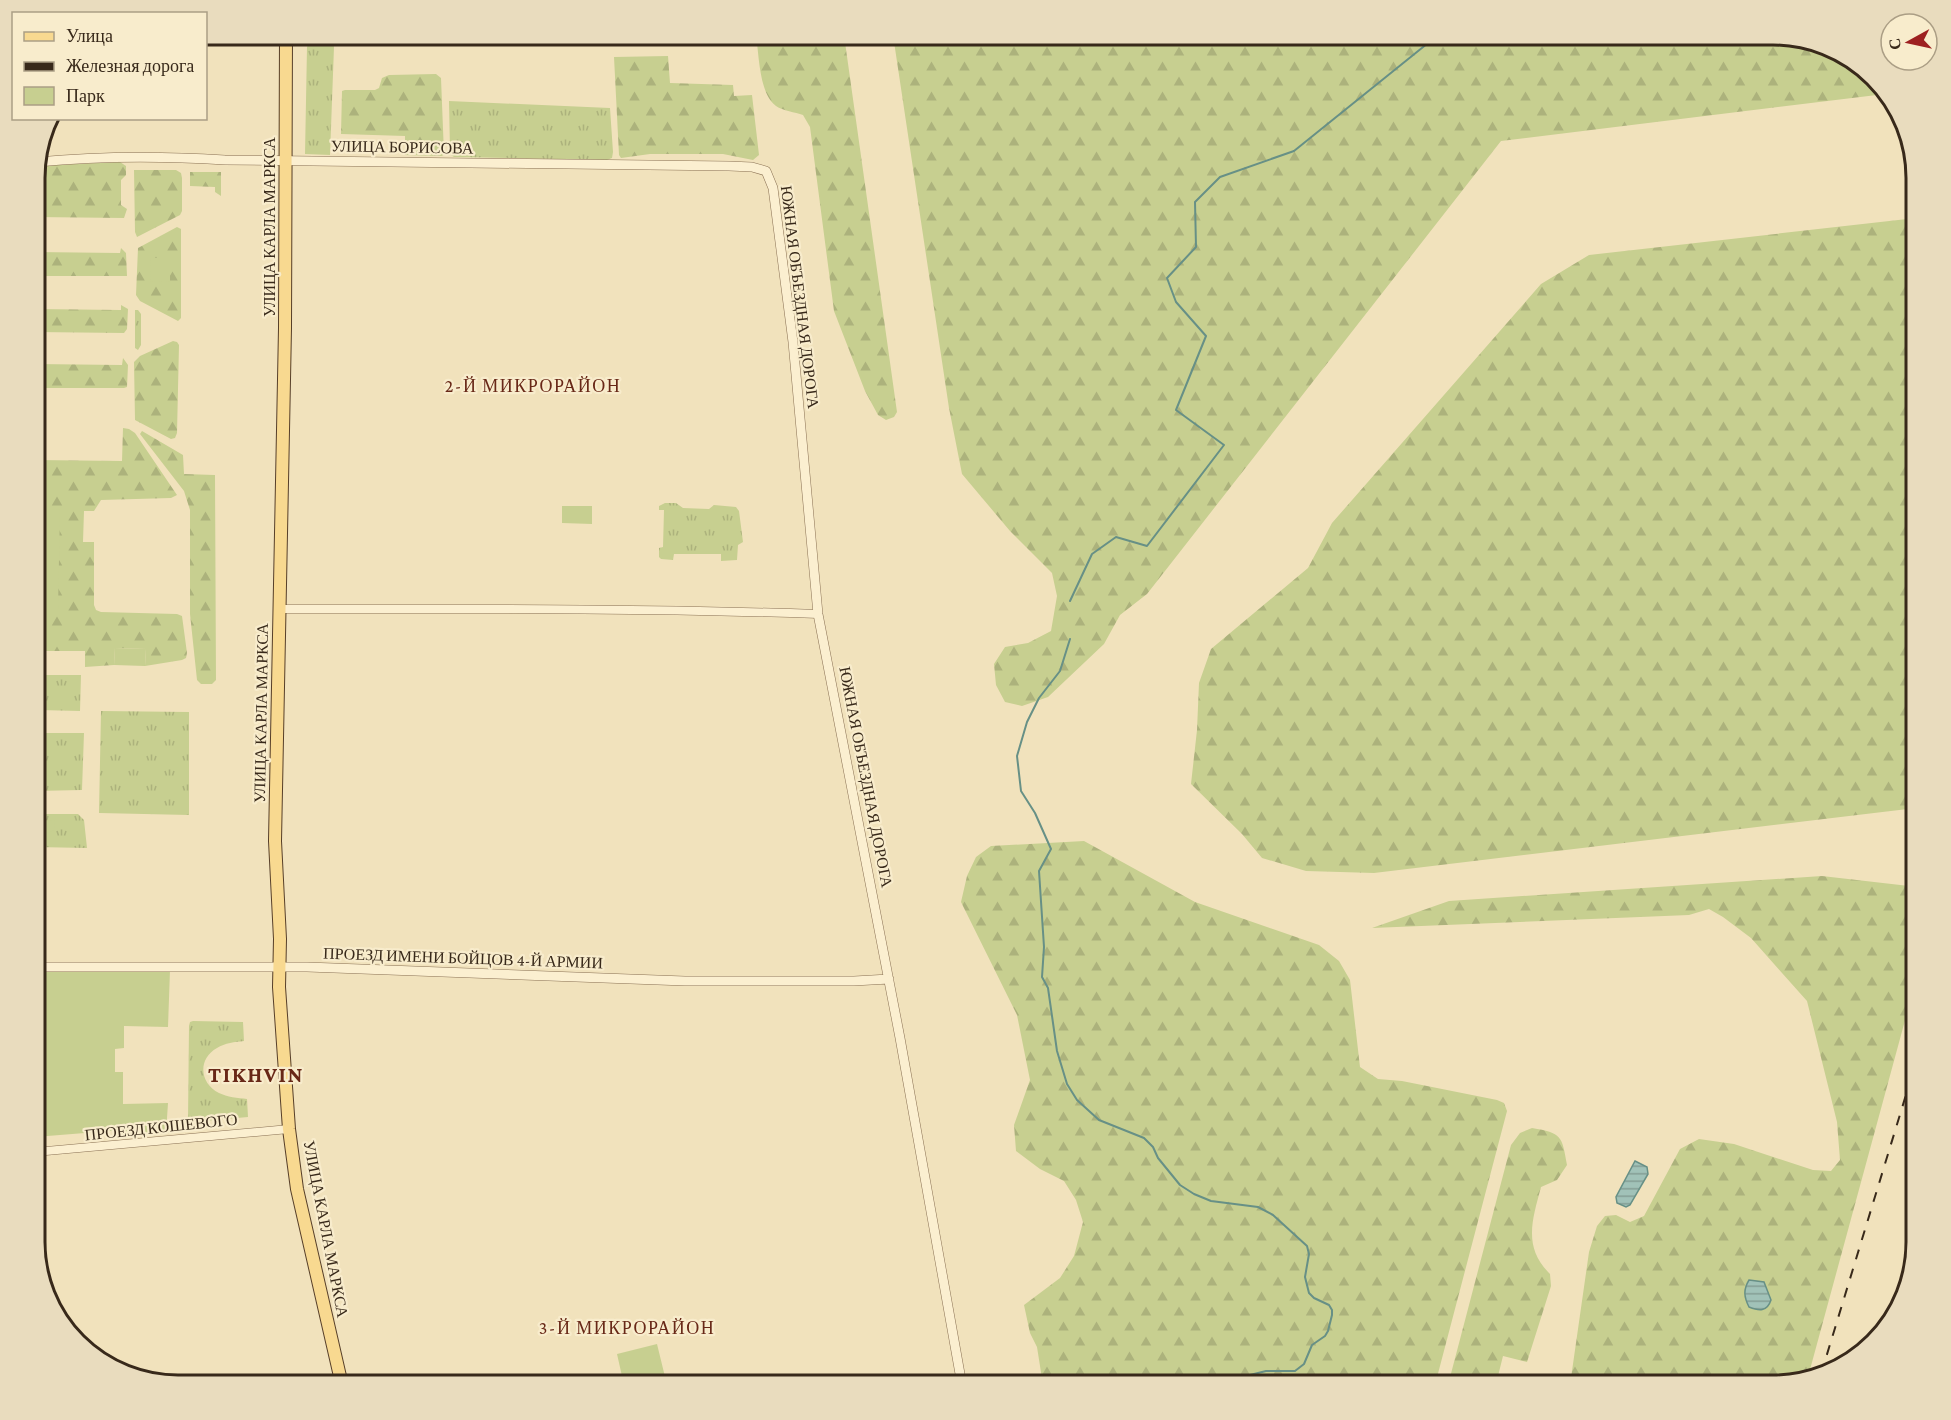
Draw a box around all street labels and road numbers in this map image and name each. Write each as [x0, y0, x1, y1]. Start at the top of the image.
street label: УЛИЦА КАРЛА МАРКСА [261, 137, 279, 317]
street label: УЛИЦА БОРИСОВА [331, 137, 474, 158]
street label: ЮЖНАЯ ОБЪЕЗДНАЯ ДОРОГА [777, 184, 822, 410]
street label: УЛИЦА КАРЛА МАРКСА [251, 623, 272, 803]
street label: ЮЖНАЯ ОБЪЕЗДНАЯ ДОРОГА [835, 665, 896, 890]
street label: ПРОЕЗД ИМЕНИ БОЙЦОВ 4-Й АРМИИ [323, 944, 604, 972]
street label: ПРОЕЗД КОШЕВОГО [84, 1111, 238, 1144]
street label: УЛИЦА КАРЛА МАРКСА [300, 1139, 352, 1319]

